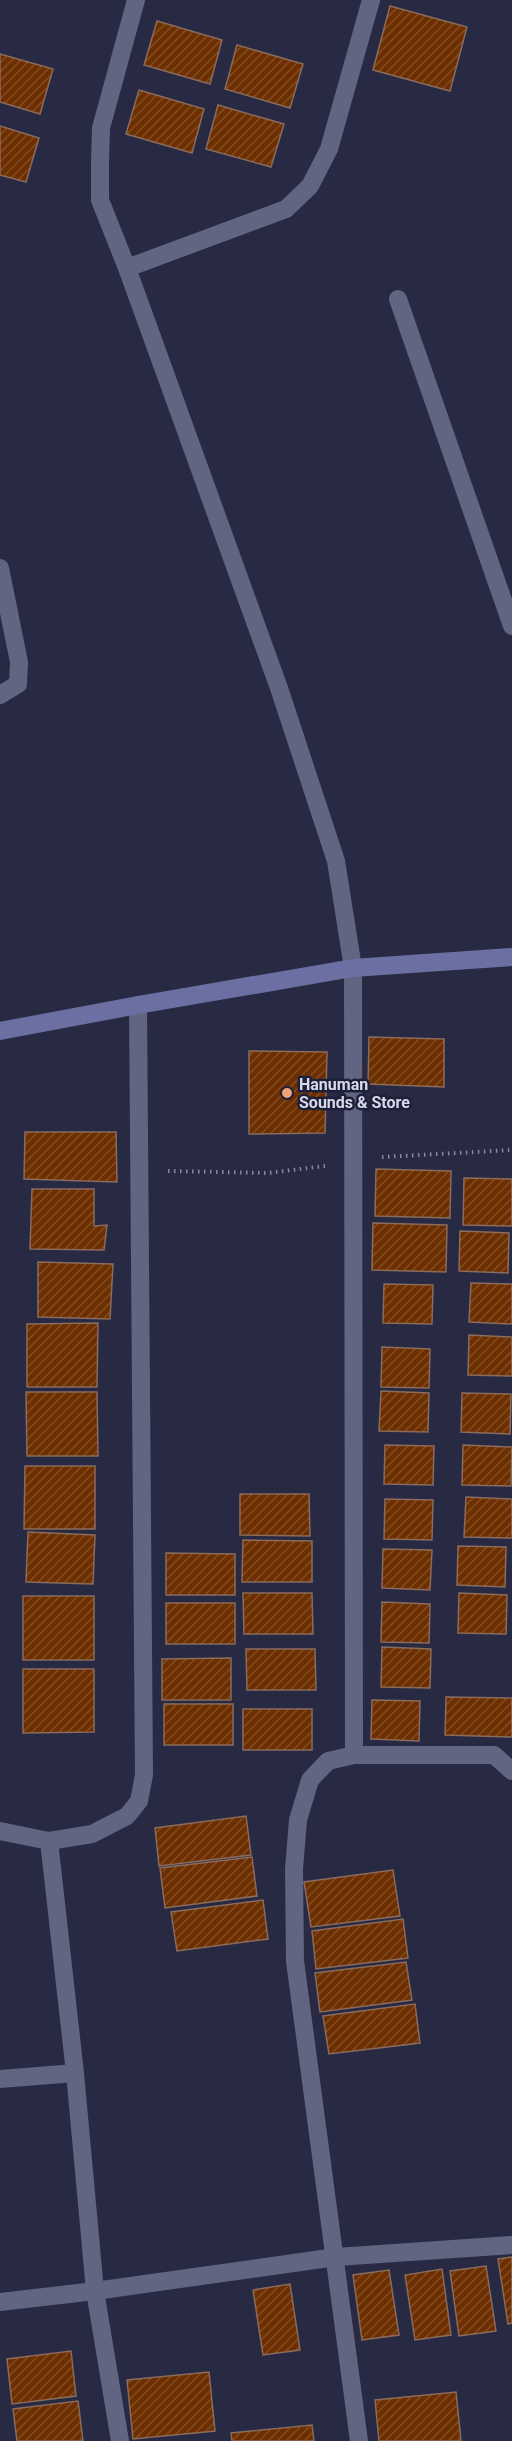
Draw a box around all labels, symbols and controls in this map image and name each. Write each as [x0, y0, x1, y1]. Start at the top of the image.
place label: Hanuman Sounds & Store [299, 1075, 410, 1112]
marker: Hanuman Sounds & Store [280, 1086, 294, 1100]

